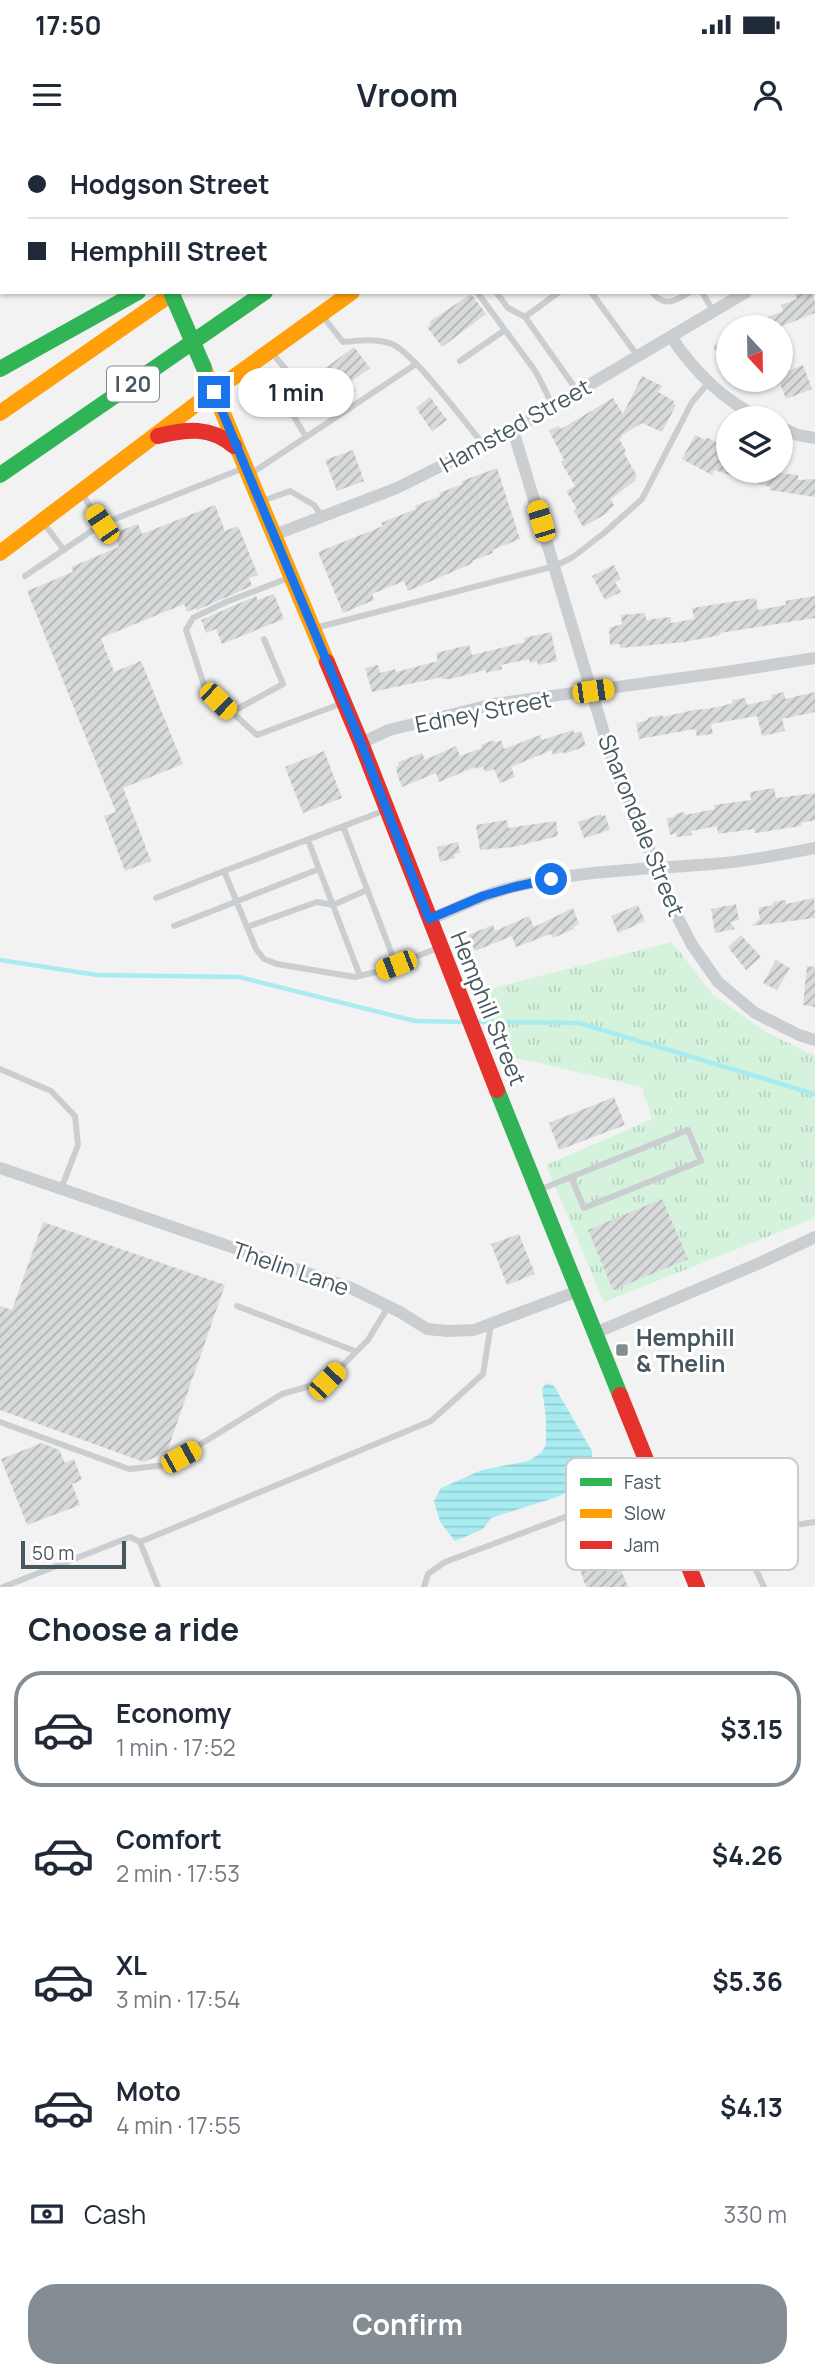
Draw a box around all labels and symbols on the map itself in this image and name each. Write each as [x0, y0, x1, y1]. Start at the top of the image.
north arrow [716, 315, 793, 392]
road number: I 20 [107, 366, 159, 402]
callout: 1 min [238, 368, 354, 416]
street label: Hamsted Street [434, 370, 596, 480]
route end [198, 376, 230, 408]
car [525, 498, 558, 544]
car [82, 501, 123, 547]
car [571, 678, 616, 704]
car [196, 679, 241, 723]
street label: Edney Street [412, 682, 554, 740]
street label: Sharondale Street [591, 729, 693, 921]
route start [535, 863, 567, 895]
street label: Hemphill Street [443, 926, 535, 1090]
car [373, 948, 420, 982]
street label: Thelin Lane [228, 1233, 354, 1303]
place label: Hemphill & Thelin [636, 1321, 735, 1379]
marker: Hemphill & Thelin [614, 1342, 630, 1358]
car [305, 1359, 350, 1403]
car [158, 1438, 205, 1476]
legend [566, 1458, 798, 1570]
text: Fast [624, 1469, 661, 1495]
text: Slow [624, 1500, 666, 1526]
text: Jam [624, 1532, 659, 1558]
scale bar [21, 1538, 126, 1570]

